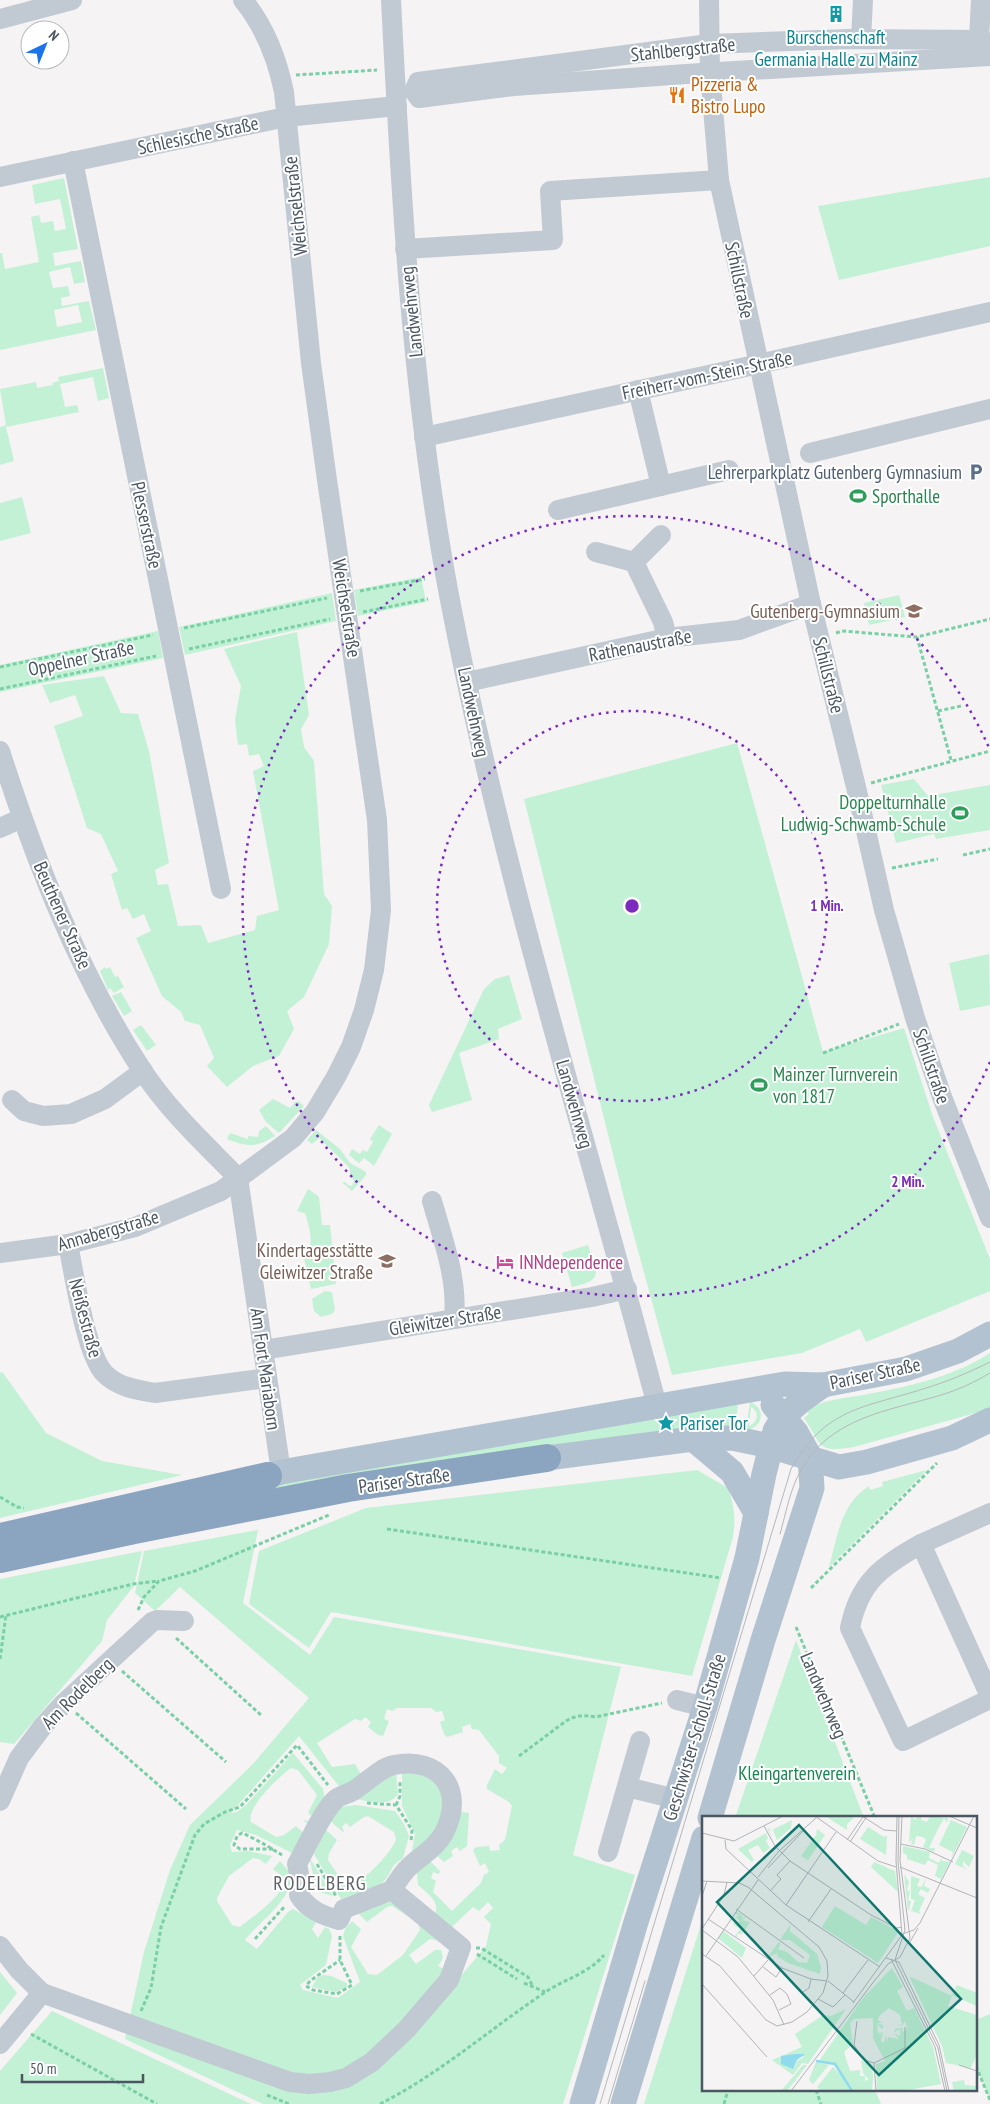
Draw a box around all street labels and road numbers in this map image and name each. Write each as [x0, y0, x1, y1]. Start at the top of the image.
street label: Stahlbergstraße [630, 32, 737, 66]
street label: Schlesische Straße [135, 110, 261, 160]
street label: Weichselstraße [278, 155, 312, 257]
street label: Schillstraße [720, 239, 760, 321]
street label: Landwehrweg [394, 265, 428, 359]
street label: Freiherr-vom-Stein-Straße [620, 345, 794, 405]
street label: Plesserstraße [126, 479, 168, 571]
street label: Weichselstraße [327, 557, 367, 659]
street label: Rathenaustraße [587, 623, 693, 667]
street label: Schillstraße [808, 634, 850, 716]
street label: Oppelner Straße [26, 635, 136, 681]
street label: Landwehrweg [453, 665, 495, 759]
street label: Beuthener Straße [29, 858, 97, 973]
street label: Schillstraße [908, 1025, 956, 1107]
street label: Landwehrweg [551, 1057, 599, 1151]
street label: Annabergstraße [55, 1204, 162, 1256]
street label: Neißestraße [64, 1276, 108, 1360]
street label: Gleiwitzer Straße [387, 1299, 503, 1341]
street label: Am Fort Mariaborn [246, 1306, 286, 1432]
street label: Pariser Straße [828, 1352, 923, 1394]
street label: Pariser Straße [357, 1462, 451, 1498]
street label: Landwehrweg [795, 1648, 853, 1742]
street label: Geschwister-Scholl-Straße [657, 1650, 731, 1823]
street label: Am Rodelberg [36, 1652, 118, 1734]

